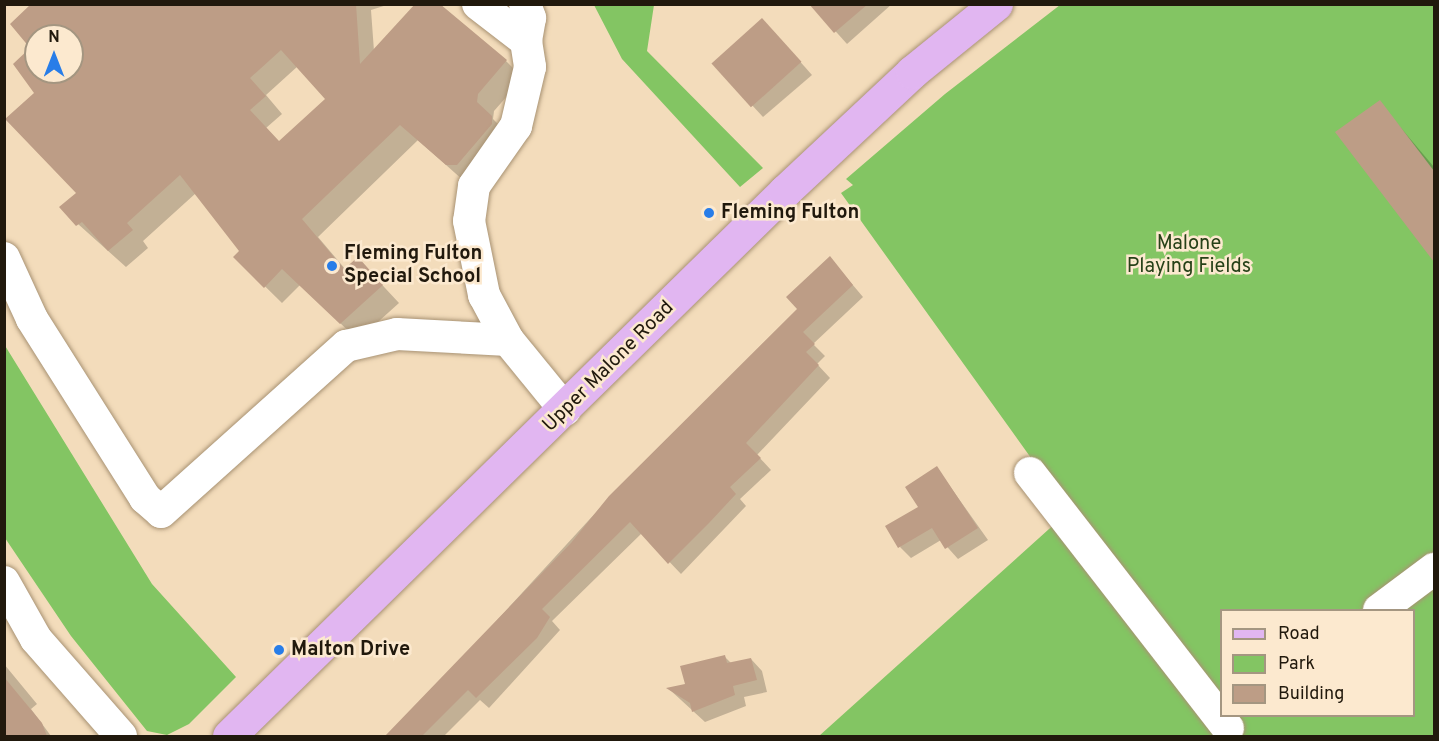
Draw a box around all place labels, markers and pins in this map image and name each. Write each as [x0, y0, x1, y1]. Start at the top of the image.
place label: Fleming Fulton [721, 201, 859, 225]
marker: Fleming Fulton [702, 206, 716, 220]
place label: Fleming Fulton Special School [344, 243, 482, 290]
marker: Fleming Fulton Special School [325, 259, 339, 273]
place label: Malton Drive [291, 638, 410, 662]
marker: Malton Drive [272, 643, 286, 657]

